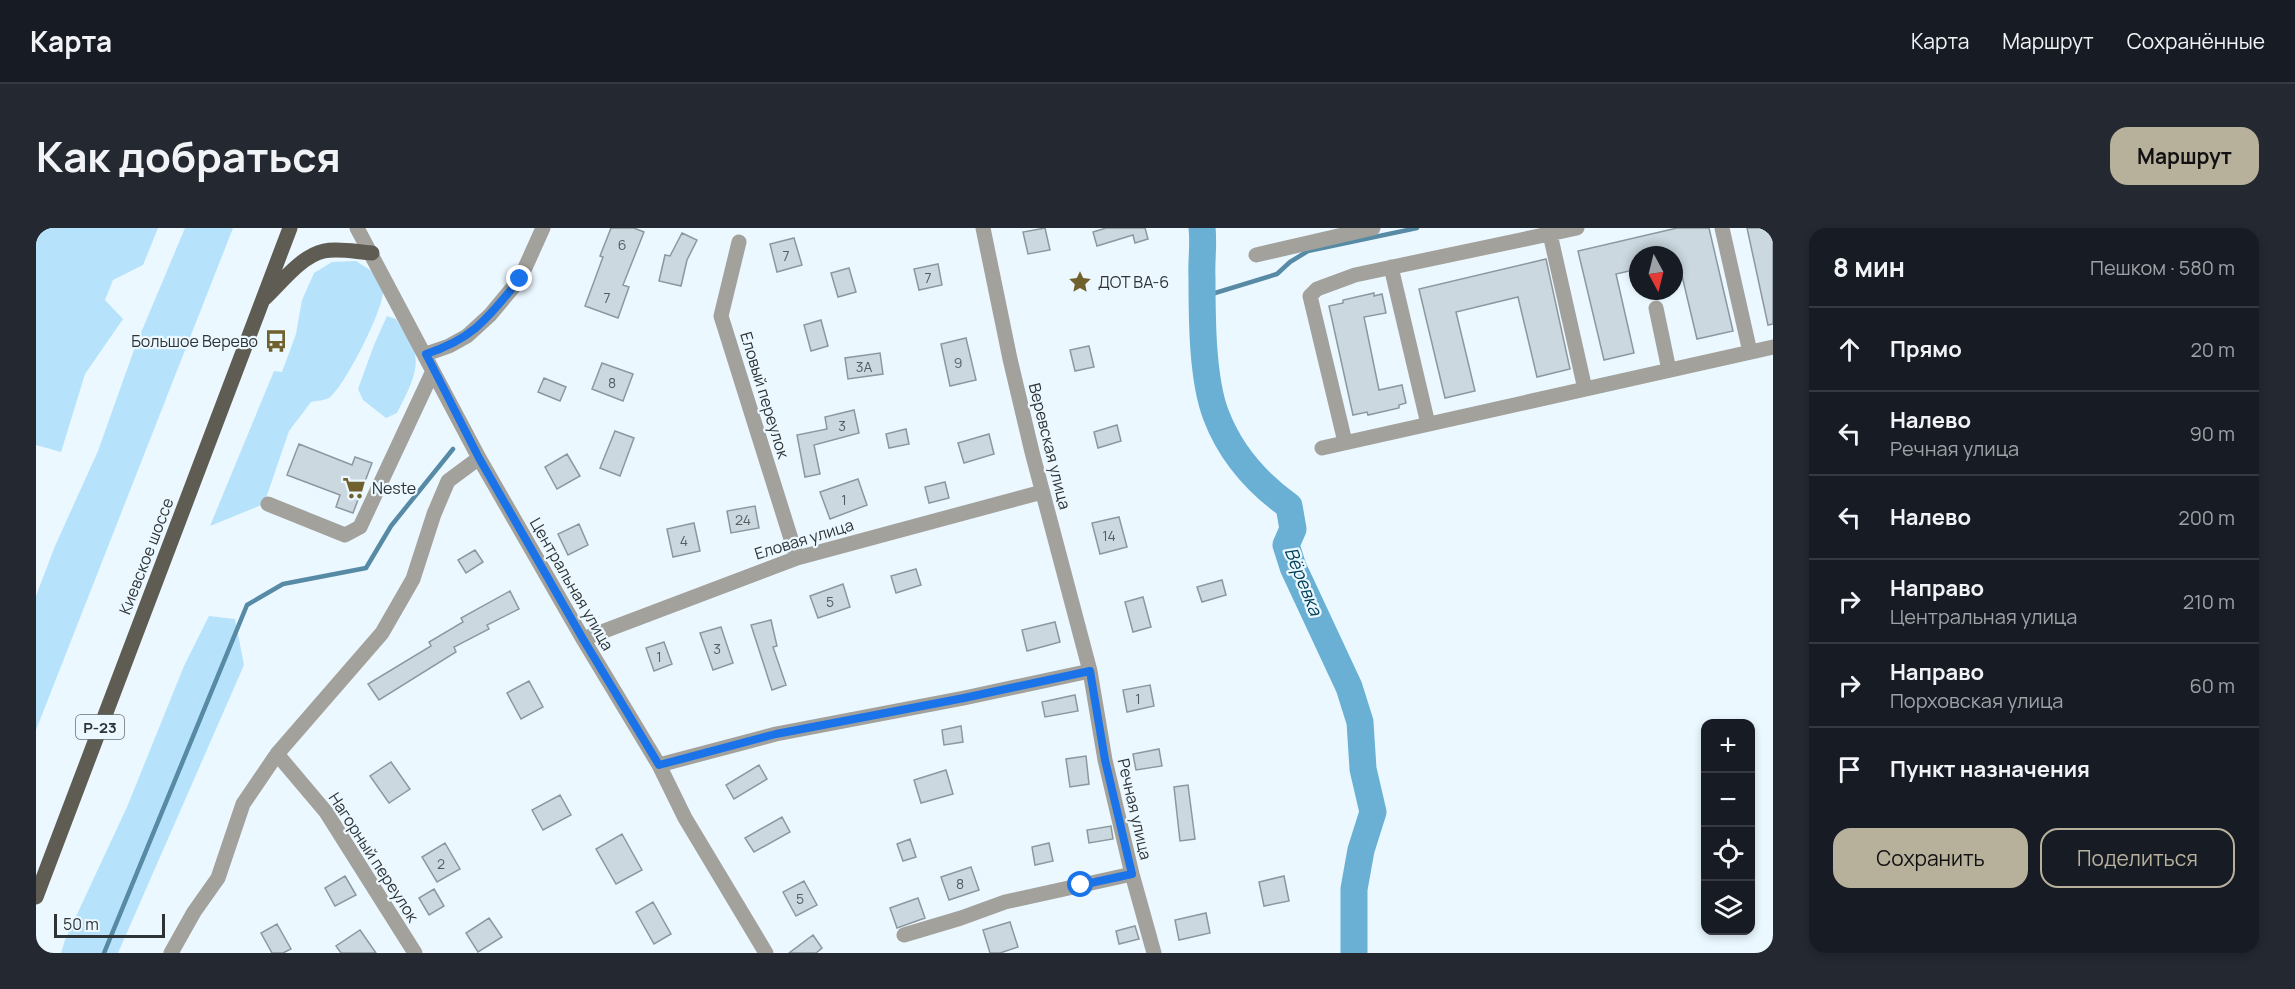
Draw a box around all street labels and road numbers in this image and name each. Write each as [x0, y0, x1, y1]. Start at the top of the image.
street label: Еловый переулок [735, 329, 795, 462]
street label: Веревская улица [1024, 381, 1076, 511]
street label: Киевское шоссе [114, 494, 178, 618]
street label: Еловая улица [752, 513, 856, 565]
street label: Центральная улица [525, 514, 619, 654]
road number: Р-23 [76, 715, 124, 739]
street label: Речная улица [1113, 756, 1157, 862]
street label: Нагорный переулок [324, 788, 425, 927]

